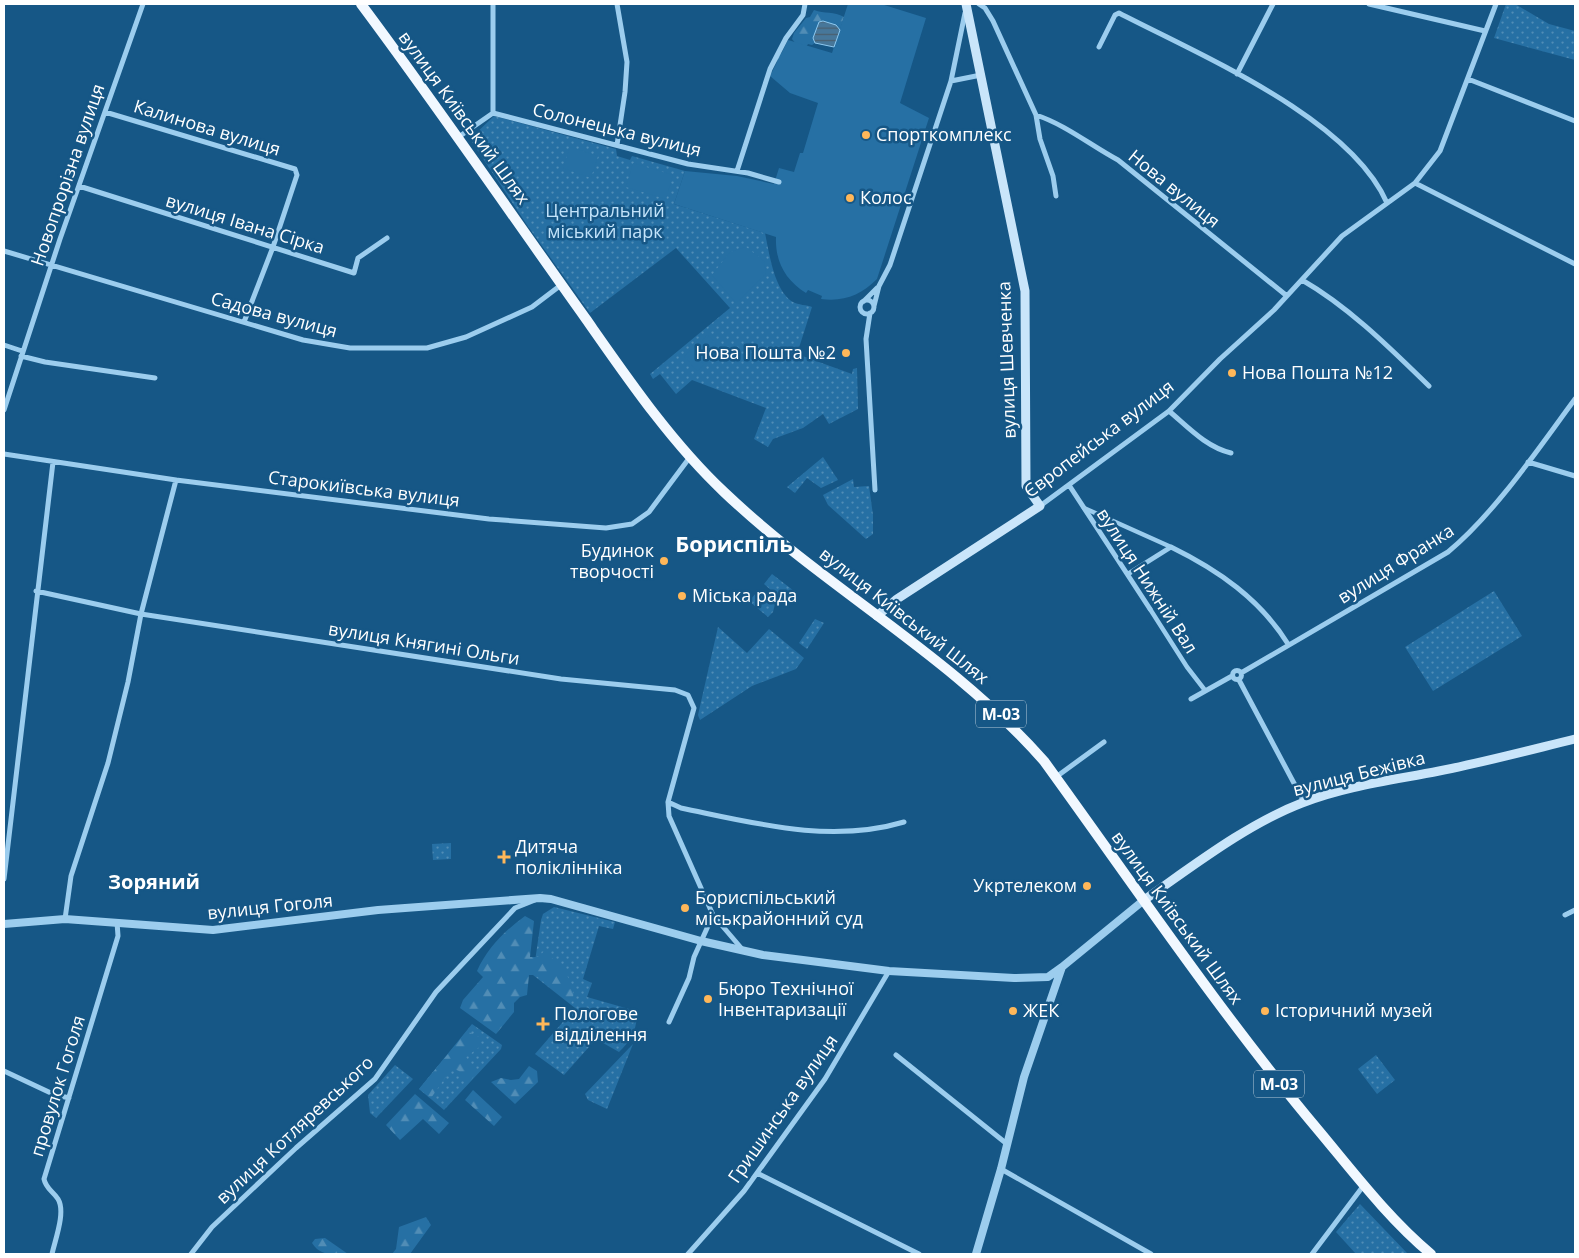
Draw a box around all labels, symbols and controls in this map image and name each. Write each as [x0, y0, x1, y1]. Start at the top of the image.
street label: вулиця Київський Шлях [394, 26, 536, 209]
street label: Новопрорізна вулиця [25, 81, 109, 269]
street label: Калинова вулиця [131, 93, 284, 161]
street label: Солонецька вулиця [530, 96, 704, 162]
place label: Спорткомплекс [876, 122, 1012, 146]
marker: Спорткомплекс [860, 129, 872, 141]
street label: Нова вулиця [1124, 144, 1225, 233]
place label: Колос [860, 185, 912, 209]
street label: вулиця Івана Сірка [163, 187, 328, 259]
marker: Колос [844, 192, 856, 204]
park label: Центральний міський парк [545, 198, 665, 243]
street label: вулиця Шевченка [991, 281, 1021, 439]
street label: Садова вулиця [208, 286, 340, 342]
place label: Нова Пошта №2 [695, 340, 836, 364]
marker: Нова Пошта №2 [840, 347, 852, 359]
place label: Нова Пошта №12 [1242, 360, 1393, 384]
marker: Нова Пошта №12 [1226, 367, 1238, 379]
street label: Європейська вулиця [1019, 374, 1178, 503]
street label: Старокиївська вулиця [267, 464, 461, 512]
street label: вулиця Нижній Вал [1092, 503, 1204, 658]
street label: вулиця Франка [1333, 518, 1458, 609]
district label: Бориспіль [675, 528, 793, 558]
place label: Будинок творчості [570, 538, 655, 583]
street label: вулиця Київський Шлях [815, 542, 995, 689]
marker: Будинок творчості [658, 555, 670, 567]
place label: Міська рада [692, 583, 797, 607]
marker: Міська рада [676, 590, 688, 602]
street label: вулиця Княгині Ольги [327, 616, 521, 670]
road number: М-03 [976, 701, 1026, 728]
street label: вулиця Бежівка [1290, 745, 1427, 801]
street label: вулиця Київський Шлях [1107, 826, 1249, 1009]
place label: Дитяча поліклінніка [515, 834, 623, 879]
marker: Дитяча поліклінніка [497, 850, 511, 864]
district label: Зоряний [108, 868, 200, 895]
place label: Укртелеком [973, 873, 1077, 897]
marker: Укртелеком [1081, 880, 1093, 892]
place label: Бориспільський міськрайонний суд [695, 885, 863, 930]
street label: вулиця Гоголя [206, 887, 334, 925]
marker: Бориспільський міськрайонний суд [679, 902, 691, 914]
place label: Бюро Технічної Інвентаризації [718, 976, 854, 1021]
marker: Бюро Технічної Інвентаризації [702, 993, 714, 1005]
place label: ЖЕК [1023, 998, 1059, 1022]
place label: Історичний музей [1275, 998, 1433, 1022]
place label: Пологове відділення [554, 1001, 647, 1046]
marker: ЖЕК [1007, 1005, 1019, 1017]
marker: Історичний музей [1259, 1005, 1271, 1017]
street label: провулок Гоголя [24, 1012, 90, 1159]
marker: Пологове відділення [536, 1017, 550, 1031]
street label: Гришинська вулиця [722, 1029, 843, 1187]
street label: вулиця Котляревського [210, 1050, 378, 1209]
road number: М-03 [1254, 1070, 1304, 1098]

